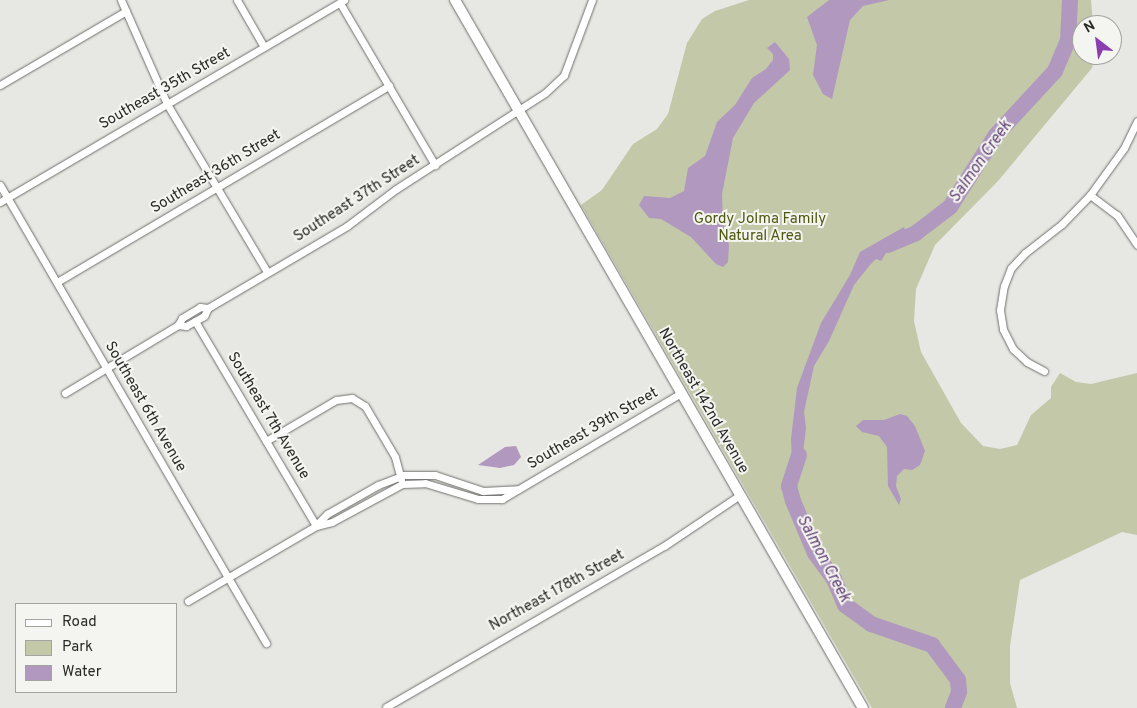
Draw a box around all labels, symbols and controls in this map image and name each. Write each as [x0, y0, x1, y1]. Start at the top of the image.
north arrow [1072, 15, 1122, 65]
text: N [1081, 18, 1098, 37]
street label: Southeast 35th Street [96, 44, 234, 134]
water label: Salmon Creek [946, 117, 1016, 207]
street label: Southeast 36th Street [148, 126, 284, 218]
street label: Southeast 37th Street [291, 152, 423, 246]
park label: Gordy Jolma Family Natural Area [694, 210, 826, 245]
street label: Northeast 142nd Avenue [654, 325, 752, 477]
street label: Southeast 6th Avenue [100, 338, 190, 476]
street label: Southeast 7th Avenue [223, 349, 313, 483]
street label: Southeast 39th Street [524, 384, 662, 474]
water label: Salmon Creek [792, 512, 854, 606]
street label: Northeast 178th Street [486, 546, 628, 636]
legend [15, 603, 178, 693]
text: Road [62, 613, 97, 632]
text: Park [62, 638, 93, 657]
text: Water [62, 663, 101, 682]

